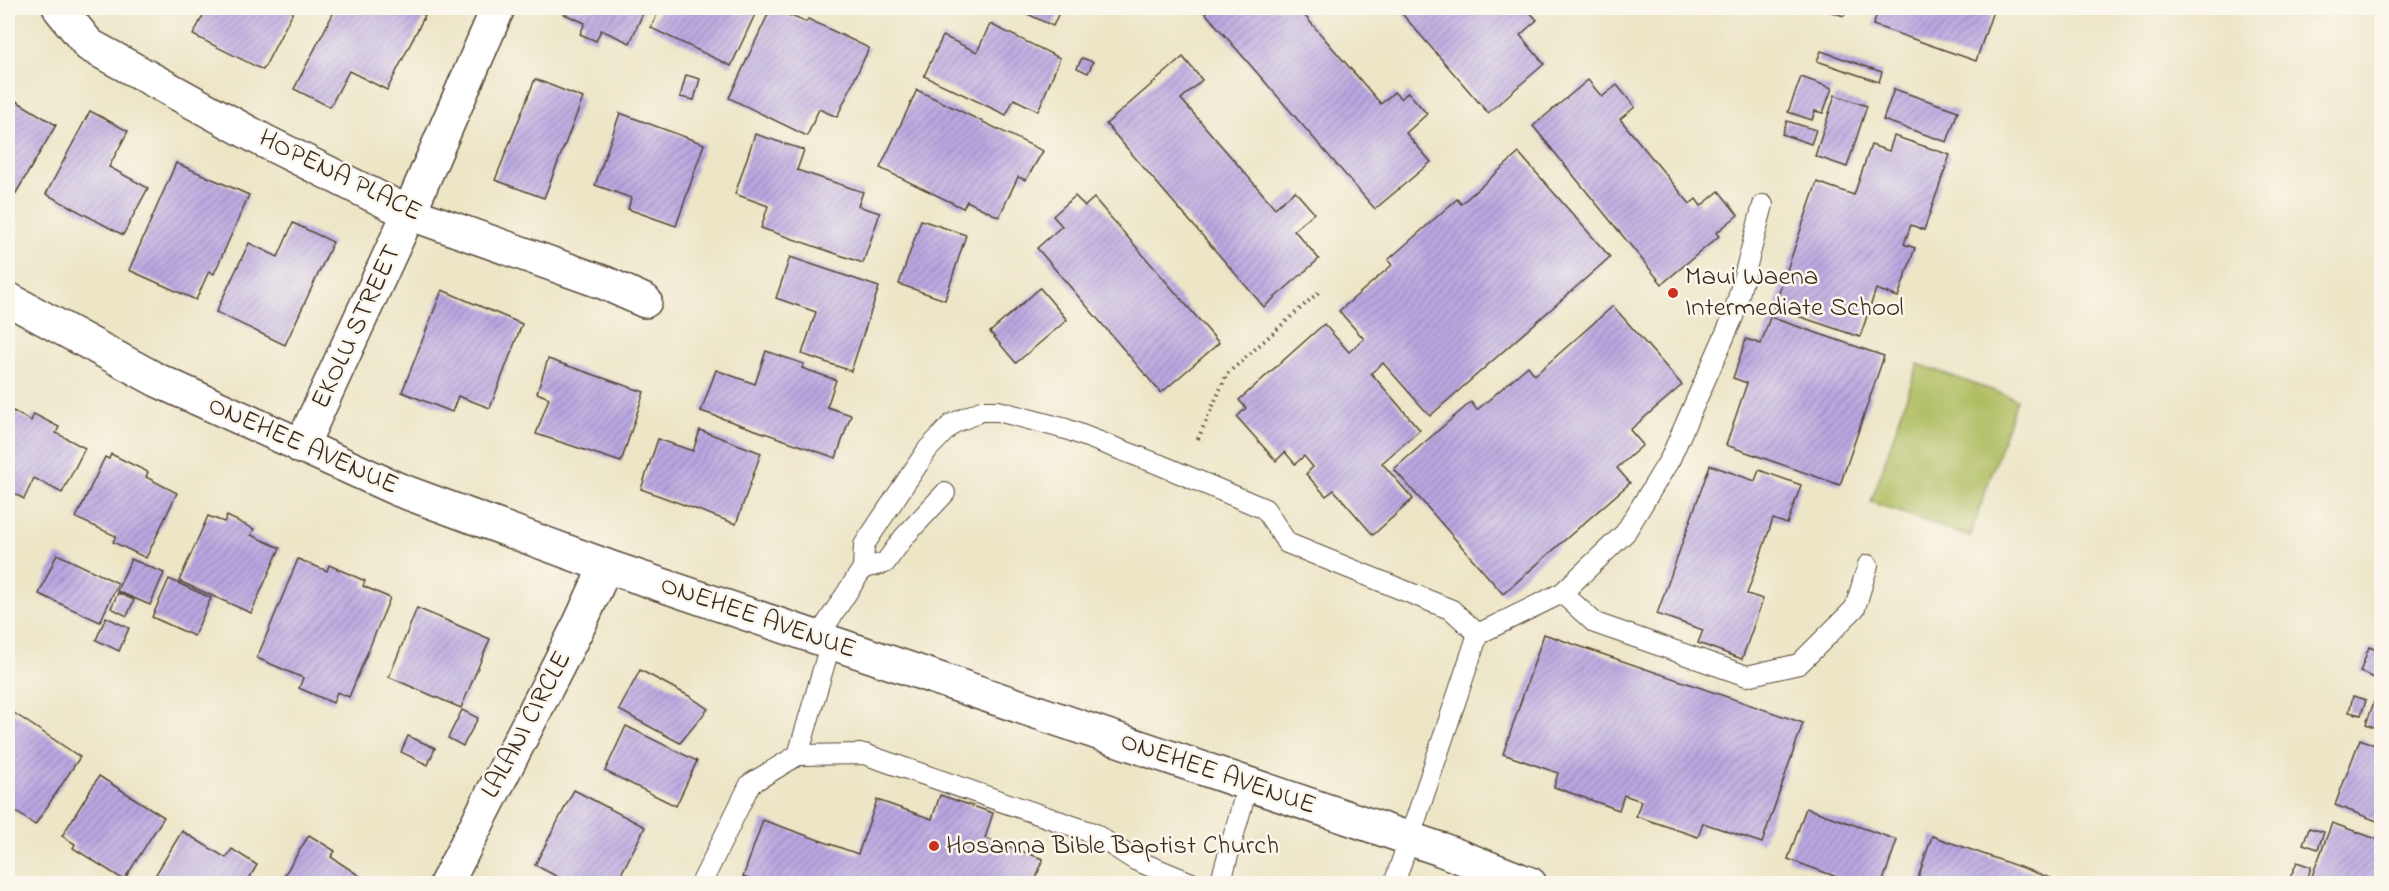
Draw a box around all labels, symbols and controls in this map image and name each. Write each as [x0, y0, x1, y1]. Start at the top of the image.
street label: HOPENA PLACE [252, 120, 428, 232]
street label: EKOLU STREET [302, 239, 412, 415]
place label: Maui Waena Intermediate School [1685, 258, 1904, 328]
marker: Maui Waena Intermediate School [1666, 286, 1680, 300]
street label: ONEHEE AVENUE [202, 387, 404, 505]
street label: ONEHEE AVENUE [655, 566, 861, 670]
street label: LALANI CIRCLE [472, 644, 582, 806]
street label: ONEHEE AVENUE [1115, 722, 1321, 826]
place label: Hosanna Bible Baptist Church [946, 827, 1279, 866]
marker: Hosanna Bible Baptist Church [927, 839, 941, 853]

